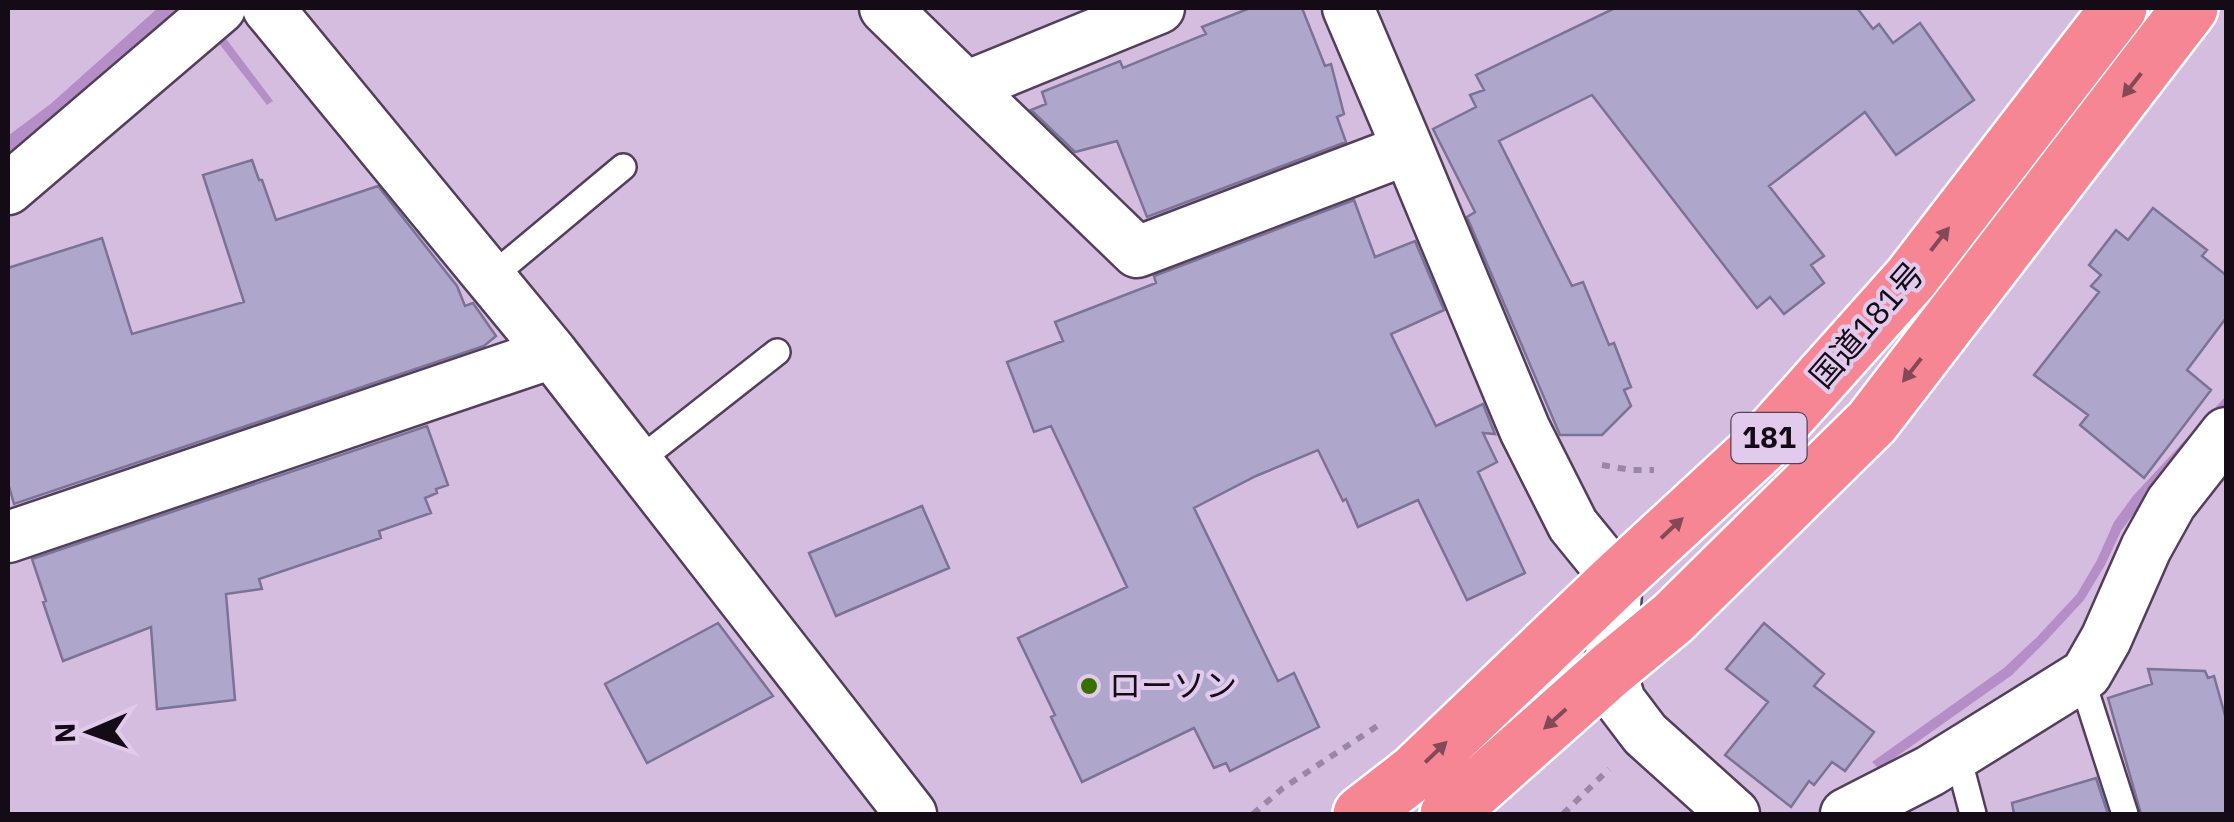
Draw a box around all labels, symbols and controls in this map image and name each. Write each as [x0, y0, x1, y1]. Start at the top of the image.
one-way arrow [2122, 72, 2142, 98]
one-way arrow [1930, 227, 1951, 253]
street label: 国道181号 [1800, 253, 1932, 396]
one-way arrow [1902, 357, 1922, 383]
road number: 181 [1732, 413, 1806, 463]
one-way arrow [1659, 518, 1684, 540]
place label: ローソン [1109, 664, 1237, 706]
marker: ローソン [1078, 675, 1100, 697]
north arrow [40, 682, 140, 782]
one-way arrow [1543, 707, 1567, 730]
text: N [46, 722, 83, 744]
one-way arrow [1424, 741, 1448, 764]

